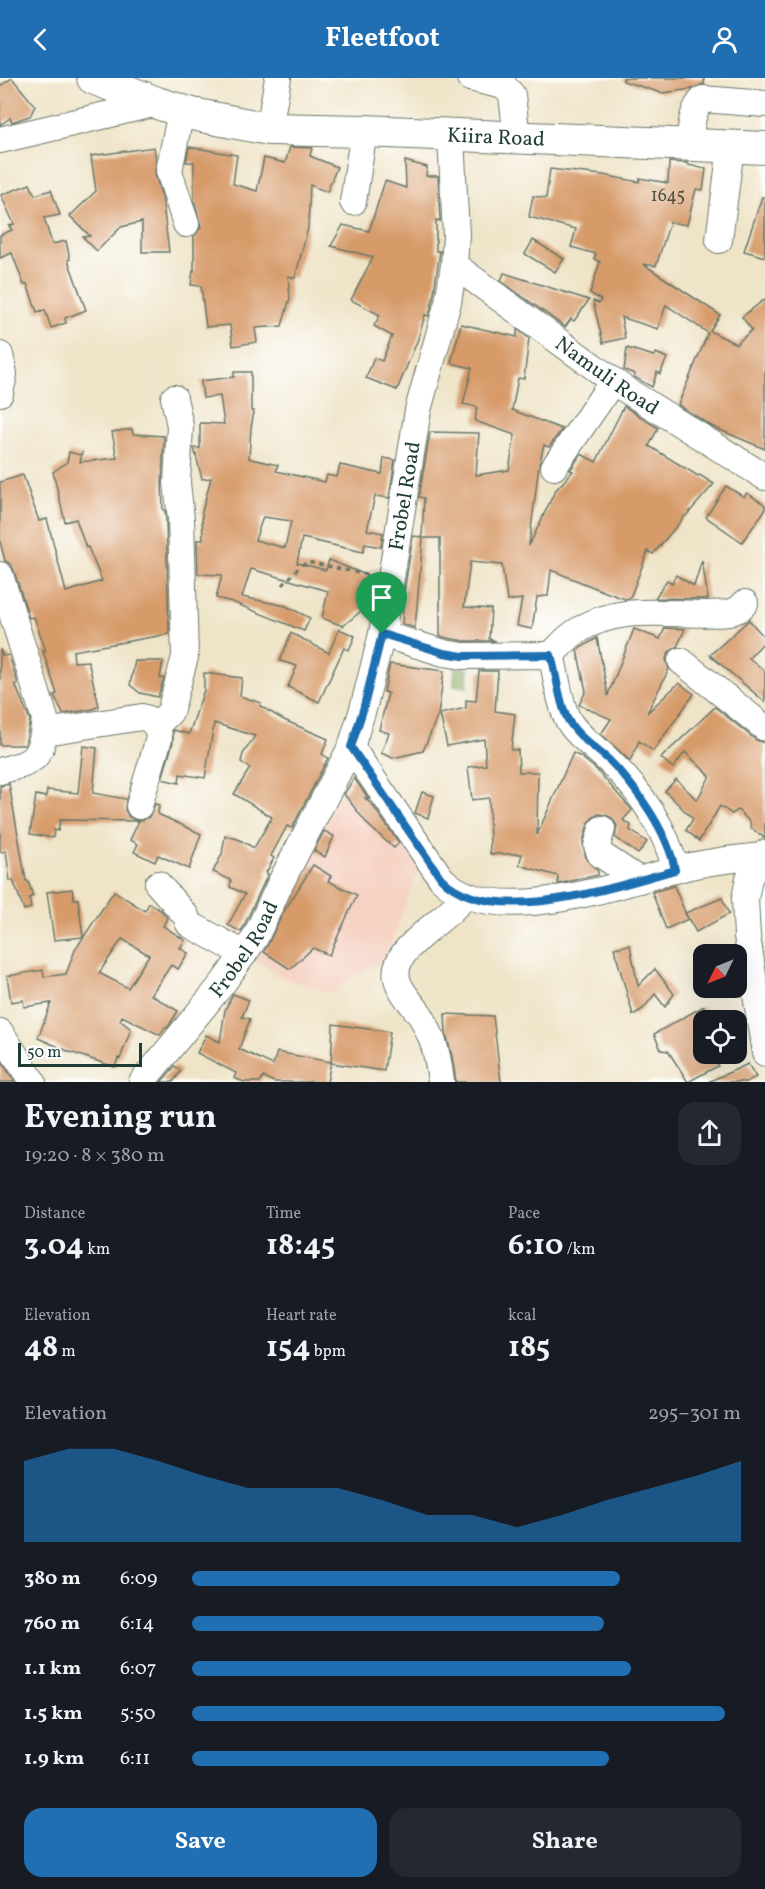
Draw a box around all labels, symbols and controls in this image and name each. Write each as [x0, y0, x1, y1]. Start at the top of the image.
text: Fleetfoot [325, 20, 440, 58]
icon: back [24, 23, 57, 56]
icon: person [708, 23, 741, 56]
street label: Kiira Road [446, 122, 545, 155]
house number: 1645 [651, 184, 685, 209]
street label: Namuli Road [549, 330, 664, 423]
street label: Frobel Road [383, 439, 429, 553]
pin [356, 572, 407, 634]
icon: arrive [365, 581, 398, 614]
street label: Frobel Road [203, 896, 286, 1005]
north arrow [693, 944, 747, 998]
map controls [693, 944, 747, 1064]
button: locate [693, 1010, 747, 1064]
scale bar [18, 1040, 142, 1067]
text: 50 m [27, 1042, 61, 1064]
text: Evening run [24, 1096, 217, 1142]
button: share [678, 1102, 741, 1165]
text: 19:20 · 8 × 380 m [24, 1142, 165, 1170]
text: Distance [24, 1203, 85, 1225]
text: Time [266, 1203, 301, 1225]
text: Pace [508, 1203, 540, 1225]
text: 3.04 [24, 1225, 84, 1267]
text: 18:45 [266, 1225, 335, 1267]
text: 6:10 [508, 1225, 564, 1267]
text: km [84, 1239, 110, 1261]
text: /km [564, 1239, 595, 1261]
text: Elevation [24, 1305, 91, 1327]
text: Heart rate [266, 1305, 337, 1327]
text: kcal [508, 1305, 536, 1327]
text: 48 [24, 1327, 58, 1369]
text: 154 [266, 1327, 311, 1369]
text: 185 [508, 1327, 550, 1369]
text: m [58, 1341, 76, 1363]
text: bpm [311, 1341, 346, 1363]
text: Elevation [24, 1400, 107, 1428]
text: 295–301 m [648, 1400, 741, 1428]
text: 380 m [24, 1565, 81, 1593]
text: 6:09 [120, 1565, 157, 1593]
text: 760 m [24, 1610, 80, 1638]
text: 6:14 [120, 1610, 155, 1638]
text: 1.1 km [24, 1655, 81, 1683]
text: 6:07 [120, 1655, 157, 1683]
text: 1.5 km [24, 1700, 83, 1728]
text: 5:50 [120, 1700, 156, 1728]
text: 1.9 km [24, 1745, 84, 1773]
text: 6:11 [120, 1745, 150, 1773]
button: Save [24, 1808, 377, 1877]
button: Share [389, 1808, 741, 1877]

